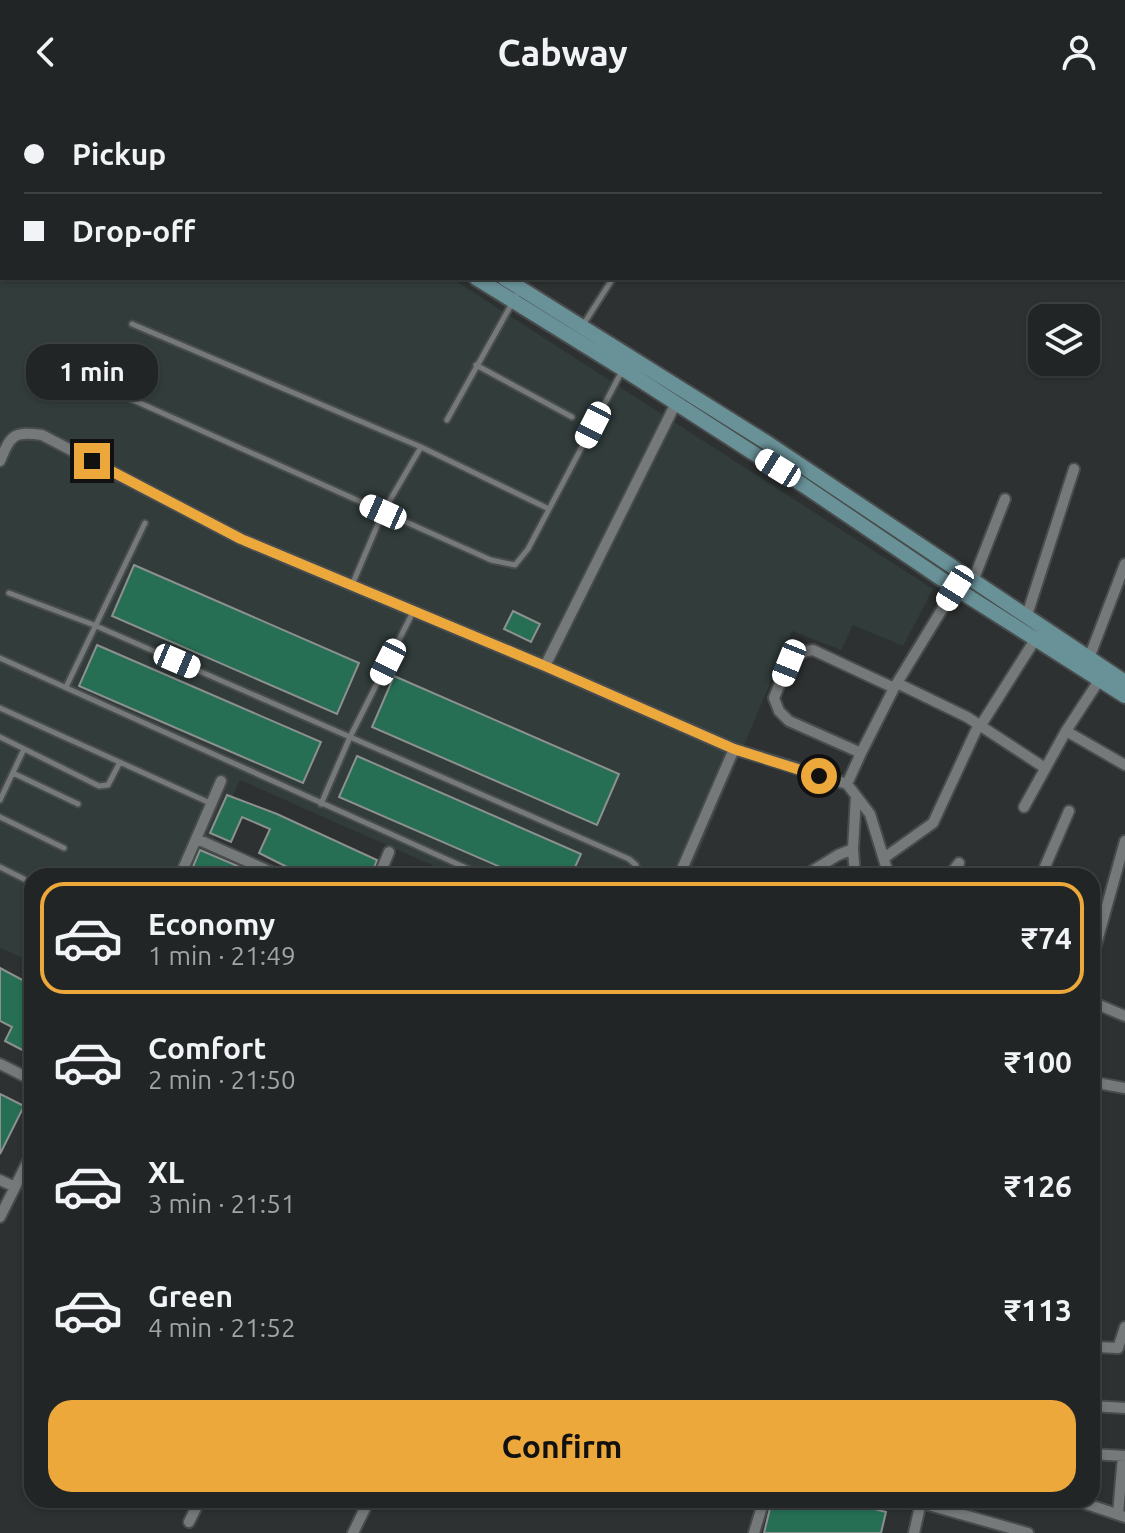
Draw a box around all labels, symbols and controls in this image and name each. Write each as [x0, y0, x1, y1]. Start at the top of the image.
icon: back [24, 30, 68, 74]
icon: person [1057, 30, 1101, 74]
text: Cabway [497, 32, 628, 73]
text: Pickup [72, 137, 166, 171]
text: Drop-off [72, 214, 195, 248]
map controls [1028, 304, 1100, 376]
button: layers [1028, 304, 1100, 376]
callout: 1 min [26, 345, 158, 401]
text: 1 min [59, 357, 125, 386]
car [571, 398, 615, 452]
route end [74, 443, 110, 479]
car [751, 445, 805, 491]
car [356, 491, 410, 533]
car [932, 561, 978, 615]
car [366, 635, 410, 689]
car [769, 636, 809, 690]
car [150, 641, 204, 681]
route start [801, 758, 837, 794]
icon: car [52, 902, 124, 974]
text: Economy [148, 907, 275, 941]
text: ₹74 [1021, 921, 1072, 955]
text: 1 min · 21:49 [148, 941, 296, 970]
icon: car [52, 1026, 124, 1098]
text: Comfort [148, 1031, 266, 1065]
text: ₹100 [1004, 1045, 1072, 1079]
text: 2 min · 21:50 [148, 1065, 296, 1094]
icon: car [52, 1150, 124, 1222]
text: XL [148, 1155, 184, 1189]
text: ₹126 [1004, 1169, 1072, 1203]
text: 3 min · 21:51 [148, 1189, 296, 1218]
icon: car [52, 1274, 124, 1346]
text: Green [148, 1279, 233, 1313]
text: ₹113 [1004, 1293, 1072, 1327]
text: 4 min · 21:52 [148, 1313, 296, 1342]
button: Confirm [48, 1400, 1076, 1492]

